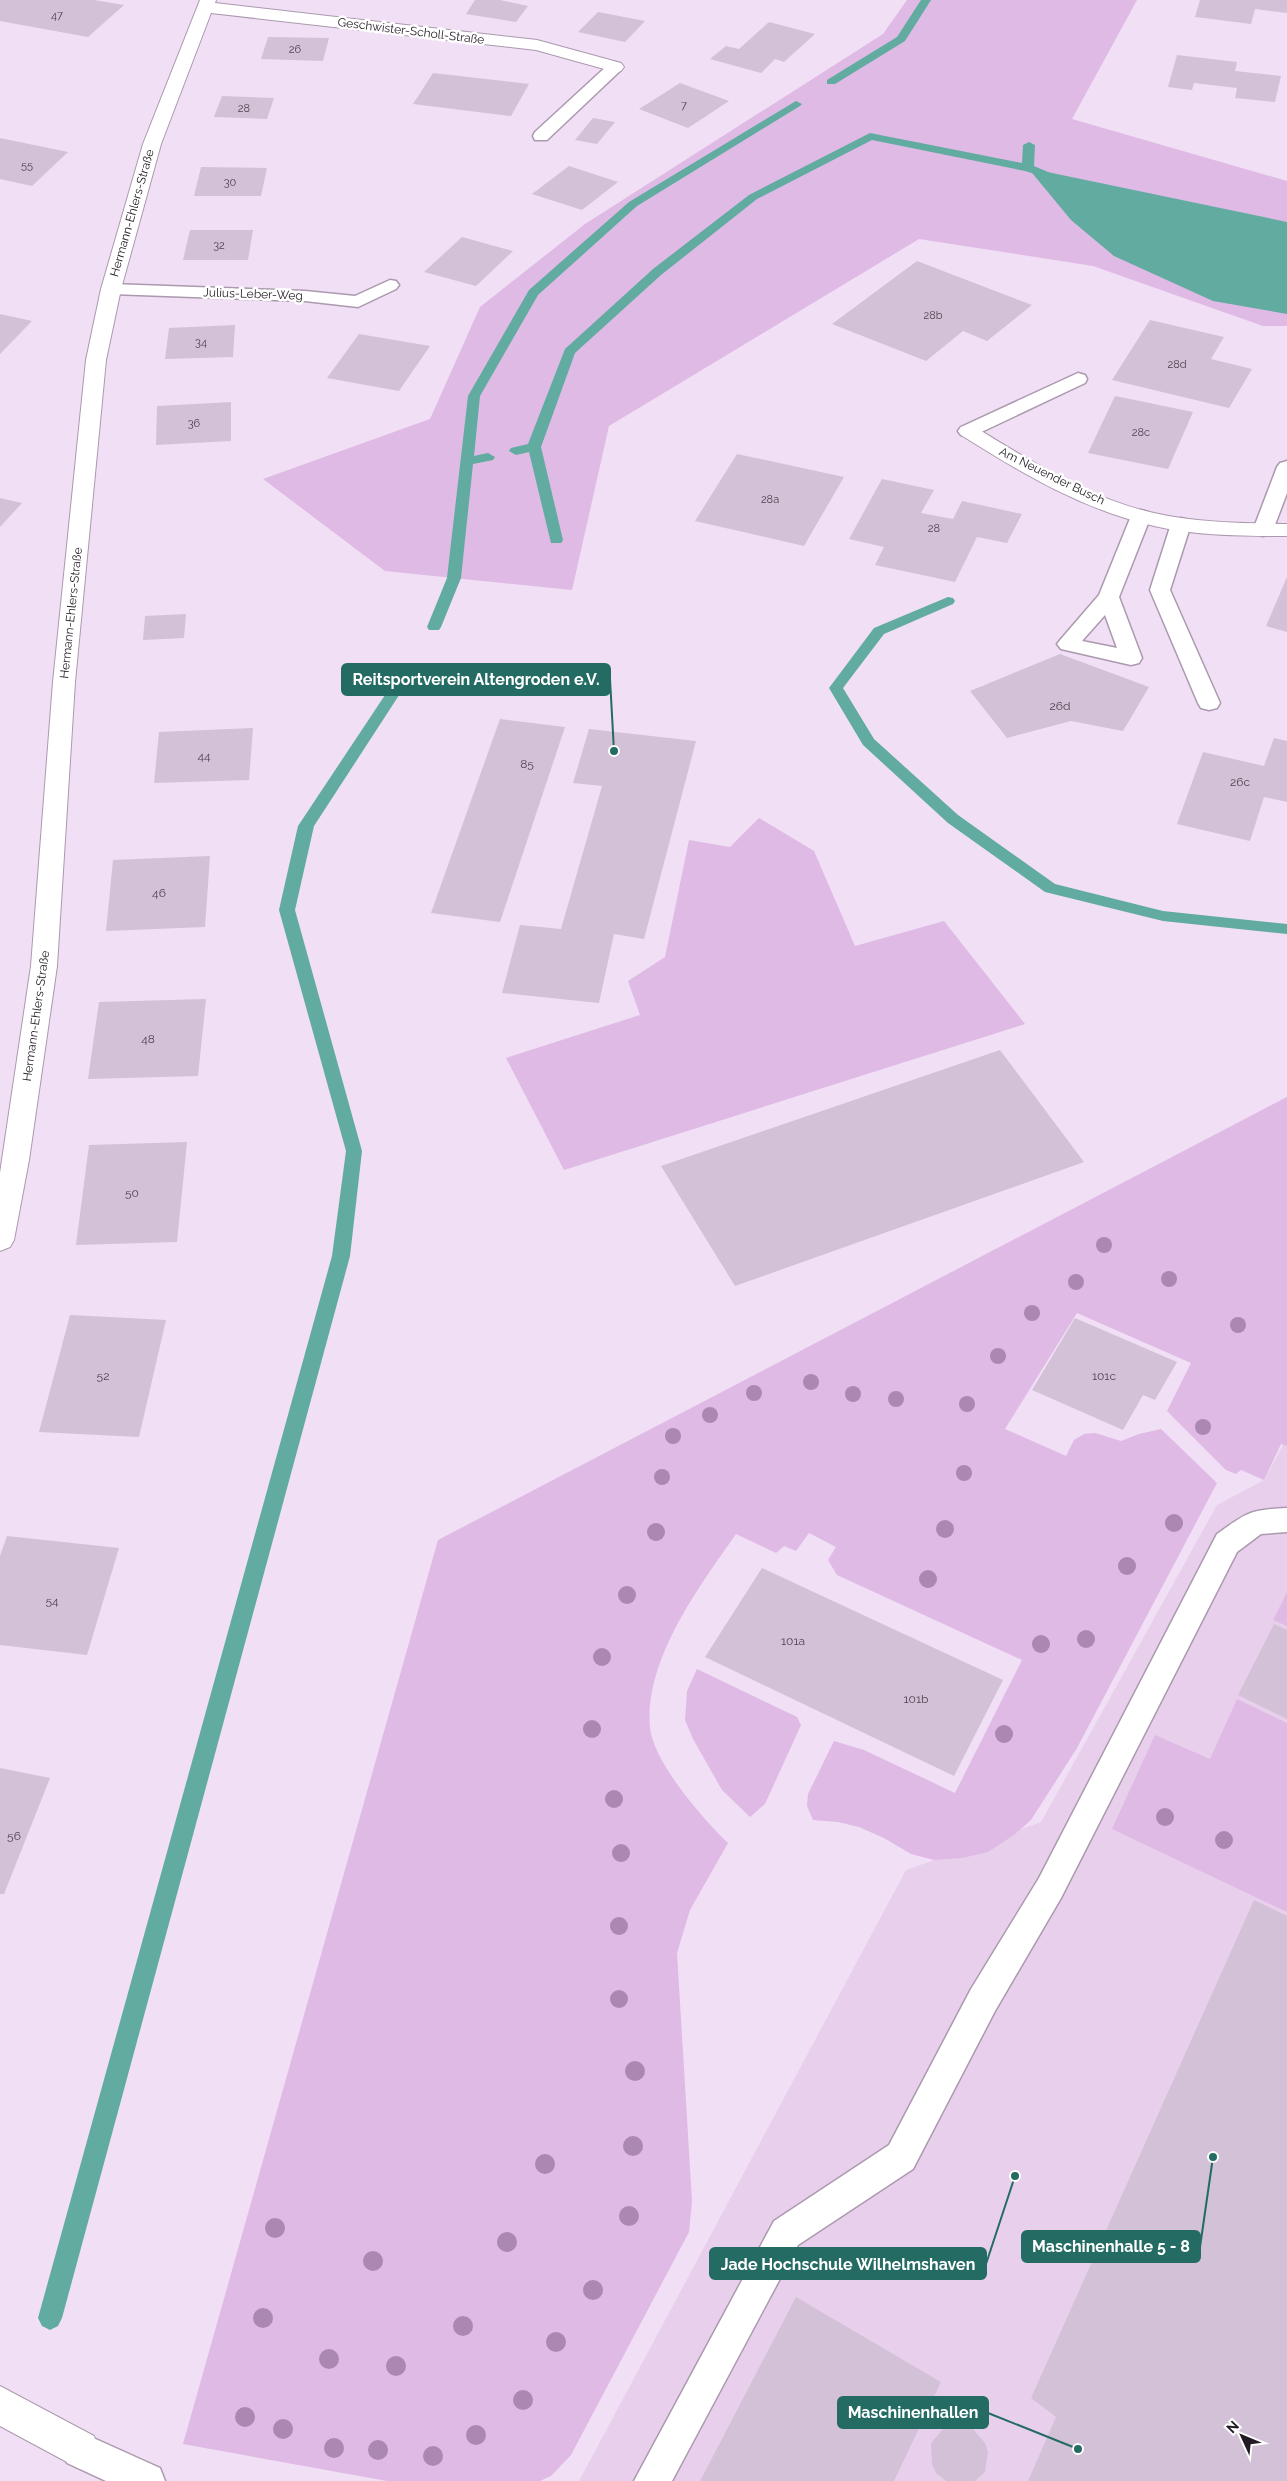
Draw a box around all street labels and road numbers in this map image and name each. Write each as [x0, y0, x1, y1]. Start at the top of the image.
street label: Geschwister-Scholl-Straße [337, 15, 485, 47]
street label: Hermann-Ehlers-Straße [107, 148, 157, 278]
street label: Julius-Leber-Weg [203, 285, 303, 303]
street label: Am Neuender Busch [997, 444, 1107, 508]
street label: Hermann-Ehlers-Straße [57, 547, 85, 679]
street label: Hermann-Ehlers-Straße [20, 950, 52, 1082]

